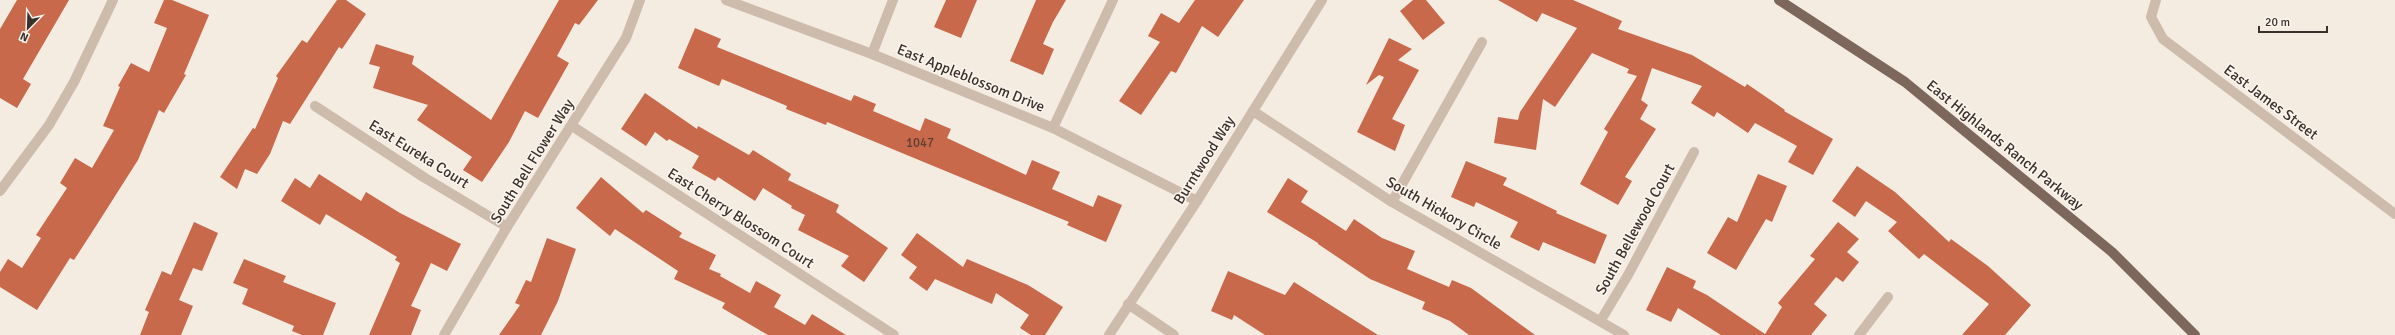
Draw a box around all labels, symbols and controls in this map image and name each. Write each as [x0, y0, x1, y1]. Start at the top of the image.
north arrow [8, 8, 48, 48]
scale bar [2259, 8, 2327, 34]
text: 20 m [2265, 15, 2290, 30]
text: N [18, 29, 30, 44]
street label: East Appleblossom Drive [895, 40, 1047, 116]
street label: East James Street [2220, 61, 2322, 143]
street label: East Highlands Ranch Parkway [1923, 76, 2087, 214]
street label: South Bell Flower Way [487, 96, 577, 226]
street label: Burntwood Way [1170, 113, 1238, 207]
street label: East Eureka Court [366, 116, 472, 192]
house number: 1047 [906, 135, 934, 151]
street label: South Bellewood Court [1591, 160, 1679, 298]
street label: East Cherry Blossom Court [664, 164, 818, 272]
street label: South Hickory Circle [1383, 173, 1505, 253]

